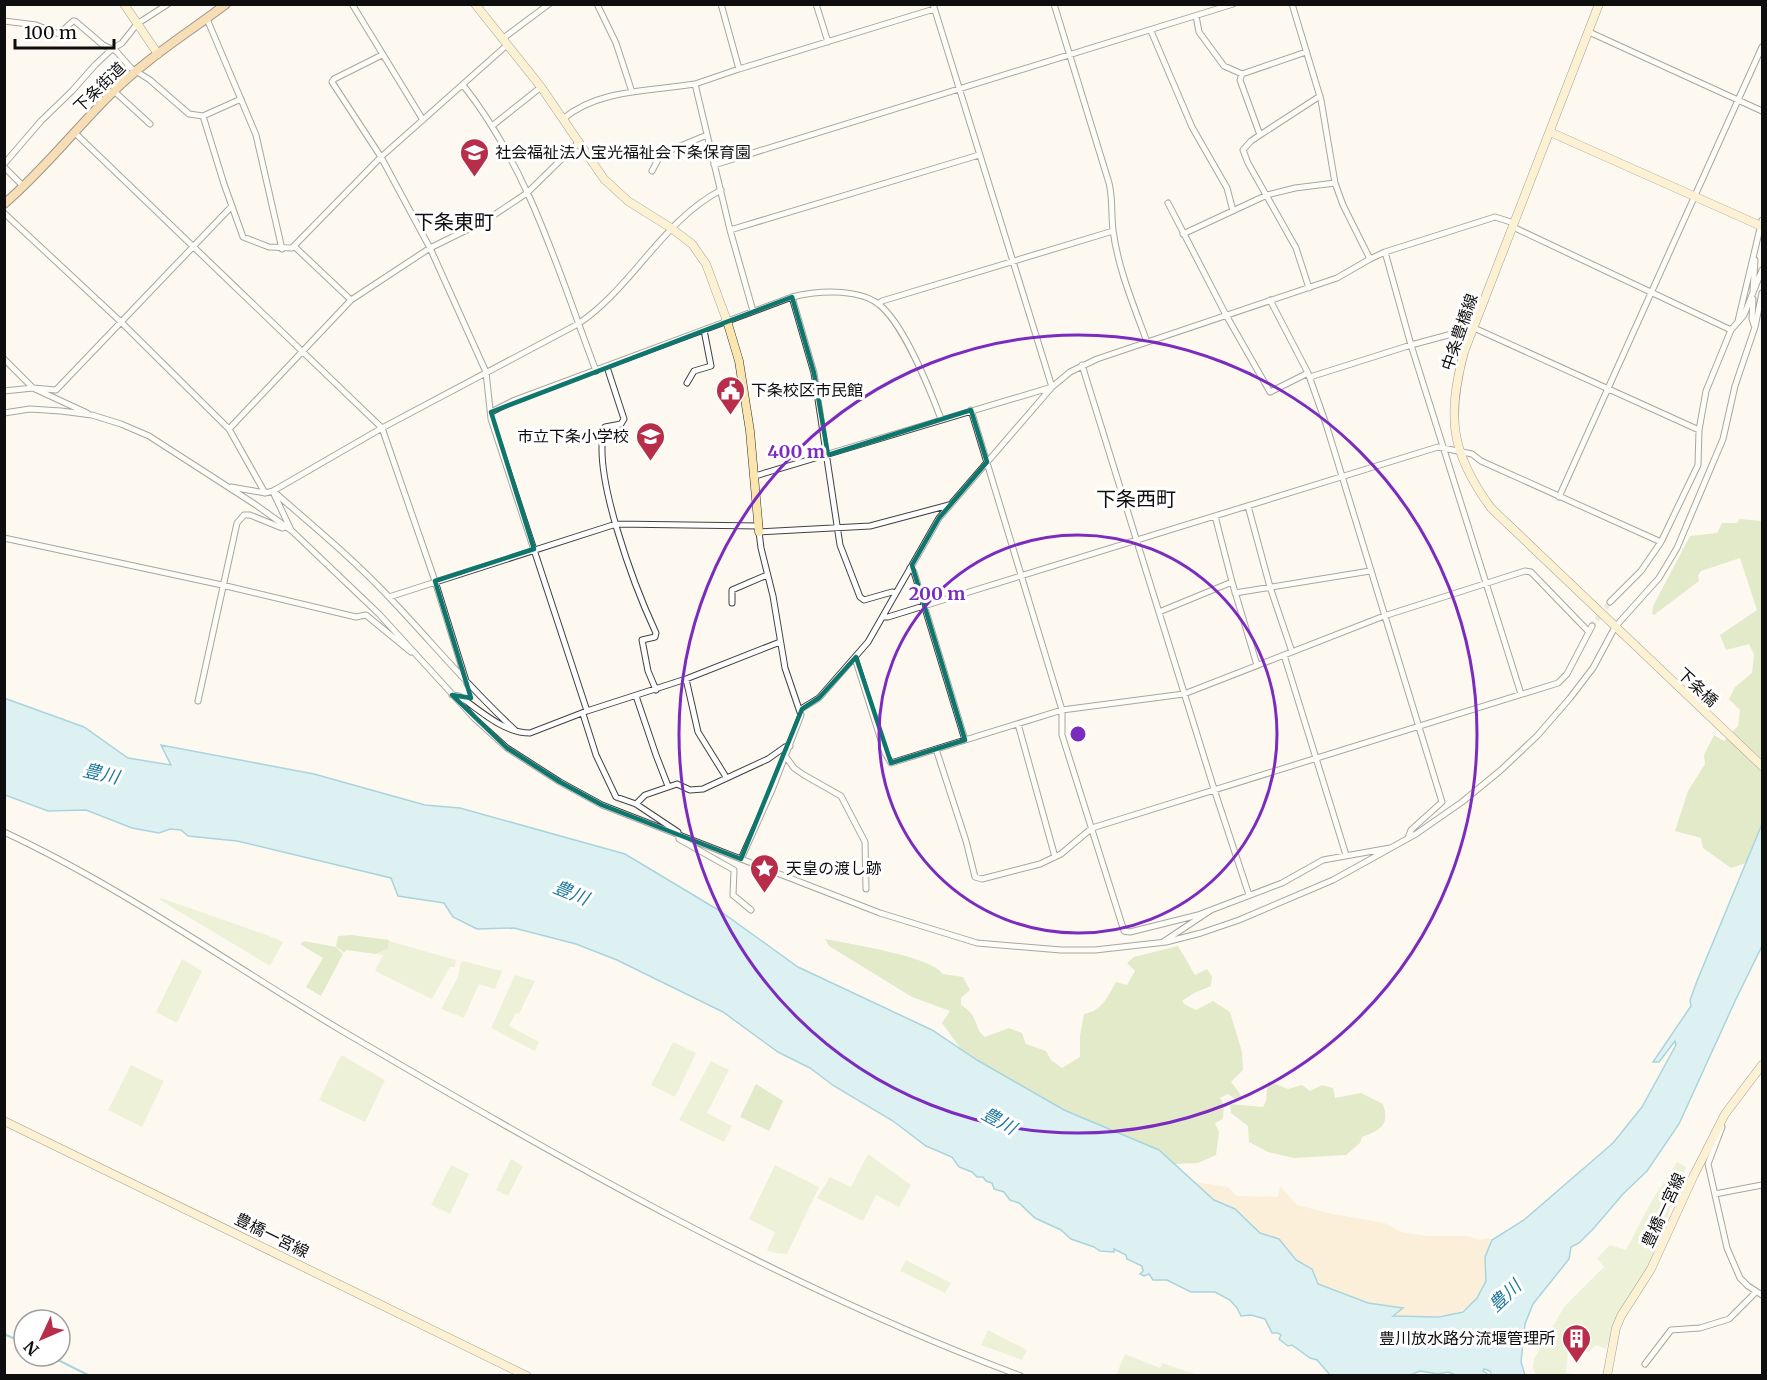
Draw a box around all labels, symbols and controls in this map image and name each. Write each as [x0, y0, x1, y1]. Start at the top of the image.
scale bar [15, 12, 114, 50]
text: 100 m [24, 21, 77, 44]
street label: 下条街道 [69, 58, 129, 116]
school or university icon: 社会福祉法人宝光福祉会下条保育園 [458, 136, 490, 178]
place label: 社会福祉法人宝光福祉会下条保育園 [495, 142, 751, 162]
district label: 下条東町 [414, 209, 494, 234]
street label: 中条豊橋線 [1437, 291, 1481, 373]
public building icon: 下条校区市民館 [714, 374, 746, 416]
place label: 下条校区市民館 [751, 380, 863, 400]
school or university icon: 市立下条小学校 [634, 420, 666, 462]
place label: 市立下条小学校 [517, 426, 629, 446]
text: 400 m [767, 440, 825, 463]
district label: 下条西町 [1096, 486, 1176, 511]
text: 200 m [909, 582, 965, 605]
street label: 下条橋 [1674, 663, 1722, 711]
centre of rings [1068, 724, 1088, 744]
water label: 豊川 [81, 758, 123, 789]
place icon: 天皇の渡し跡 [749, 852, 781, 894]
place label: 天皇の渡し跡 [786, 858, 882, 878]
water label: 豊川 [550, 875, 594, 911]
water label: 豊川 [978, 1102, 1022, 1140]
street label: 豊橋一宮線 [1637, 1170, 1689, 1250]
street label: 豊橋一宮線 [232, 1208, 312, 1262]
water label: 豊川 [1484, 1273, 1527, 1316]
north arrow [12, 1308, 72, 1368]
building icon: 豊川放水路分流堰管理所 [1560, 1322, 1592, 1364]
place label: 豊川放水路分流堰管理所 [1379, 1328, 1555, 1348]
text: N [19, 1337, 43, 1360]

